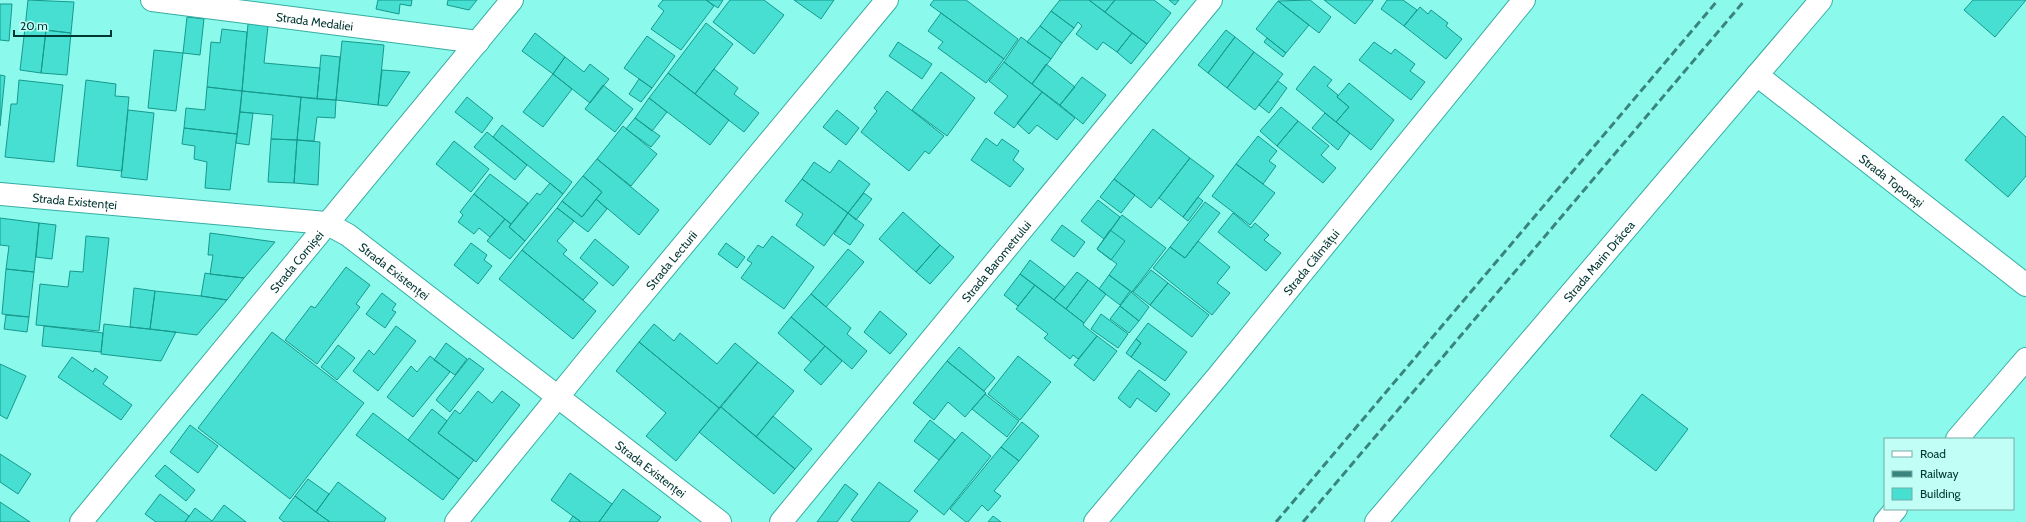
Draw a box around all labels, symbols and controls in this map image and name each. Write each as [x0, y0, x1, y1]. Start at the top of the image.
street label: Strada Medaliei [275, 9, 354, 33]
scale bar [14, 12, 111, 38]
text: 20 m [20, 18, 48, 33]
street label: Strada Toporași [1856, 150, 1927, 210]
street label: Strada Existenței [32, 189, 118, 212]
street label: Strada Barometrului [958, 217, 1034, 305]
street label: Strada Marin Drăcea [1560, 217, 1638, 305]
street label: Strada Călmățui [1280, 226, 1342, 298]
street label: Strada Cornișei [266, 227, 326, 295]
street label: Strada Lecturii [642, 227, 700, 292]
street label: Strada Existenței [356, 239, 433, 303]
street label: Strada Existenței [613, 437, 689, 501]
legend [1884, 438, 2014, 510]
text: Road [1920, 446, 1946, 461]
text: Railway [1920, 466, 1958, 481]
text: Building [1920, 486, 1962, 501]

